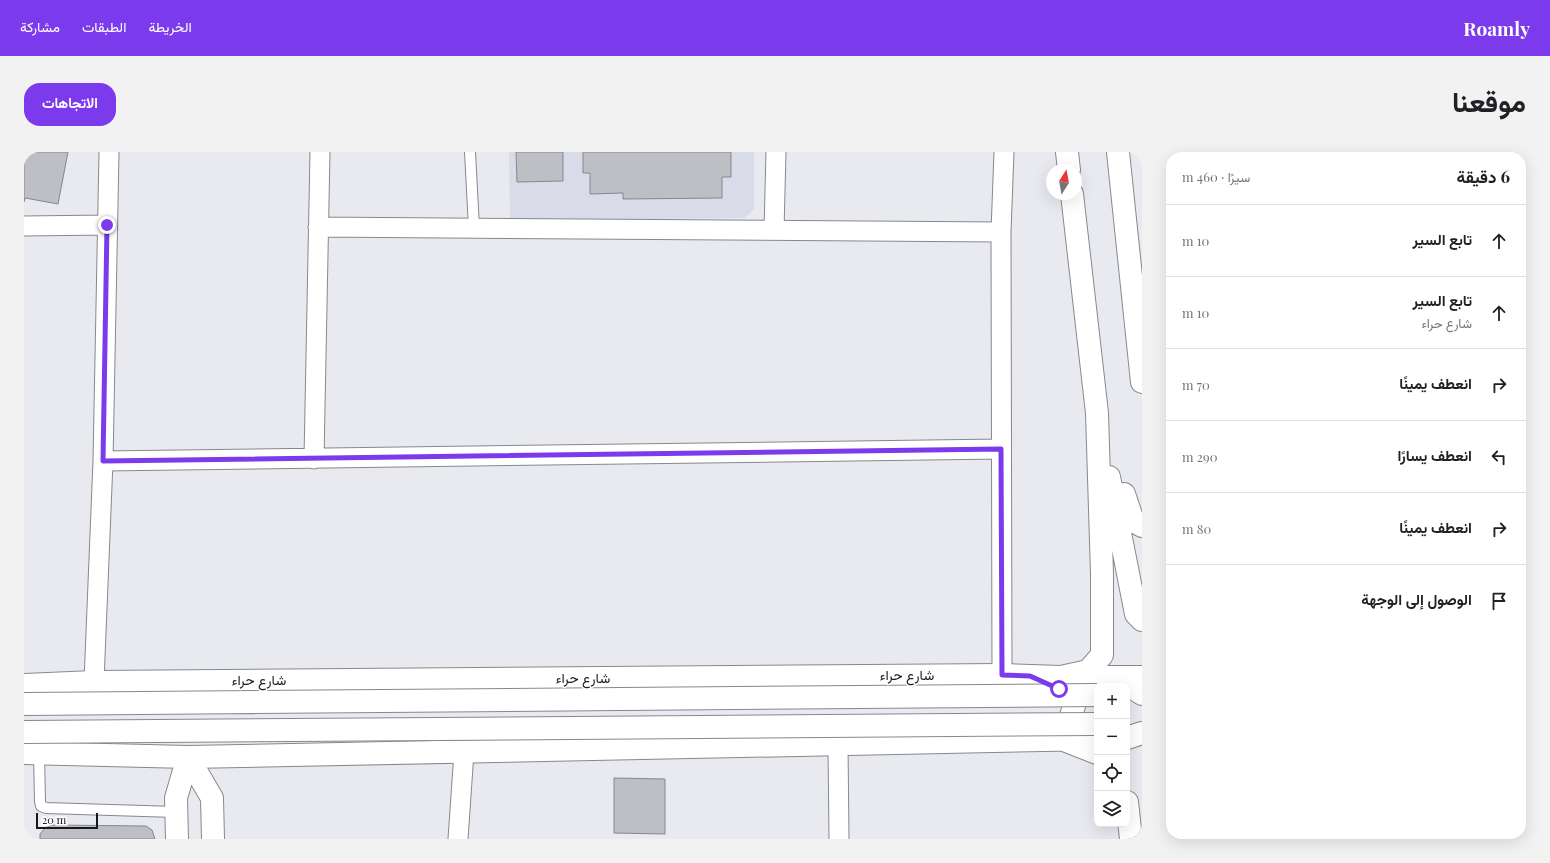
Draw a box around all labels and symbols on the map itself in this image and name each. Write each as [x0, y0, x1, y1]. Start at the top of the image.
north arrow [1046, 164, 1082, 200]
route end [98, 216, 116, 234]
street label: شارع حراء [880, 665, 934, 686]
street label: شارع حراء [556, 668, 610, 689]
street label: شارع حراء [232, 670, 286, 691]
route start [1050, 680, 1068, 698]
scale bar [36, 811, 98, 830]

